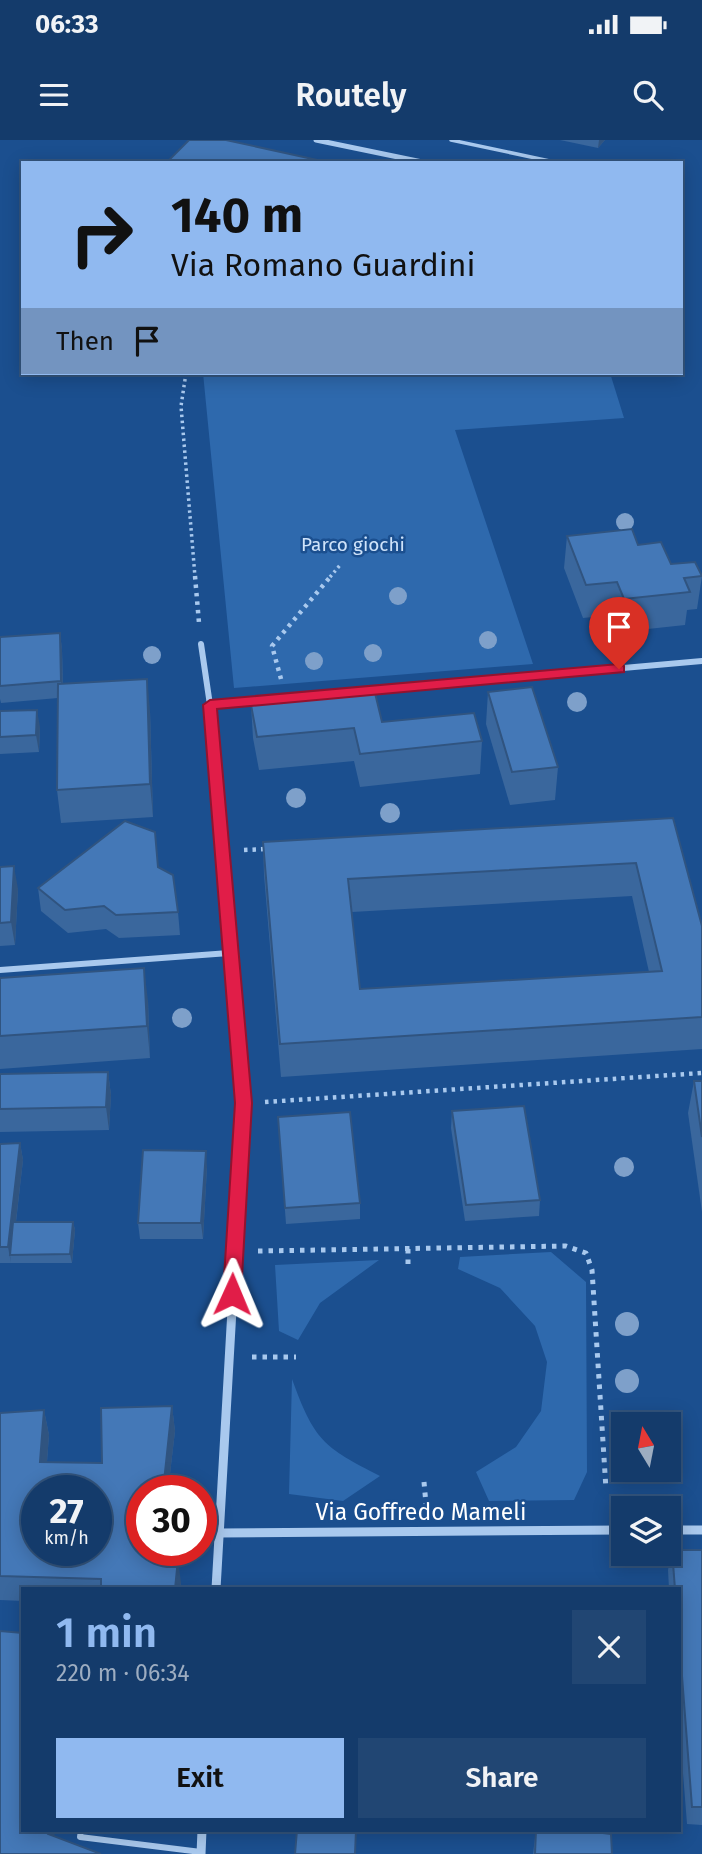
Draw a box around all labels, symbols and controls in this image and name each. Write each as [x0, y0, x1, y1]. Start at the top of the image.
text: 06:33 [35, 9, 99, 40]
icon: menu [35, 76, 73, 114]
text: Routely [295, 76, 407, 114]
icon: search [629, 76, 667, 114]
text: 140 m [171, 186, 303, 245]
icon: right [56, 189, 147, 280]
text: Via Romano Guardini [171, 246, 476, 284]
icon: arrive [128, 322, 166, 360]
text: Then [56, 326, 114, 357]
park label: Parco giochi [301, 533, 405, 556]
pin [589, 597, 649, 669]
icon: arrive [600, 608, 638, 646]
position arrow [195, 1257, 269, 1331]
north arrow [611, 1412, 681, 1482]
map controls [611, 1412, 681, 1566]
speed limit sign: 30 [126, 1475, 217, 1566]
text: 27 [49, 1490, 84, 1532]
button: layers [611, 1496, 681, 1566]
street label: Via Goffredo Mameli [315, 1498, 527, 1526]
text: km/h [44, 1527, 89, 1549]
text: 1 min [56, 1608, 157, 1658]
button: close [572, 1610, 646, 1684]
text: 220 m · 06:34 [56, 1659, 190, 1687]
button: Exit [56, 1738, 344, 1818]
button: Share [358, 1738, 646, 1818]

